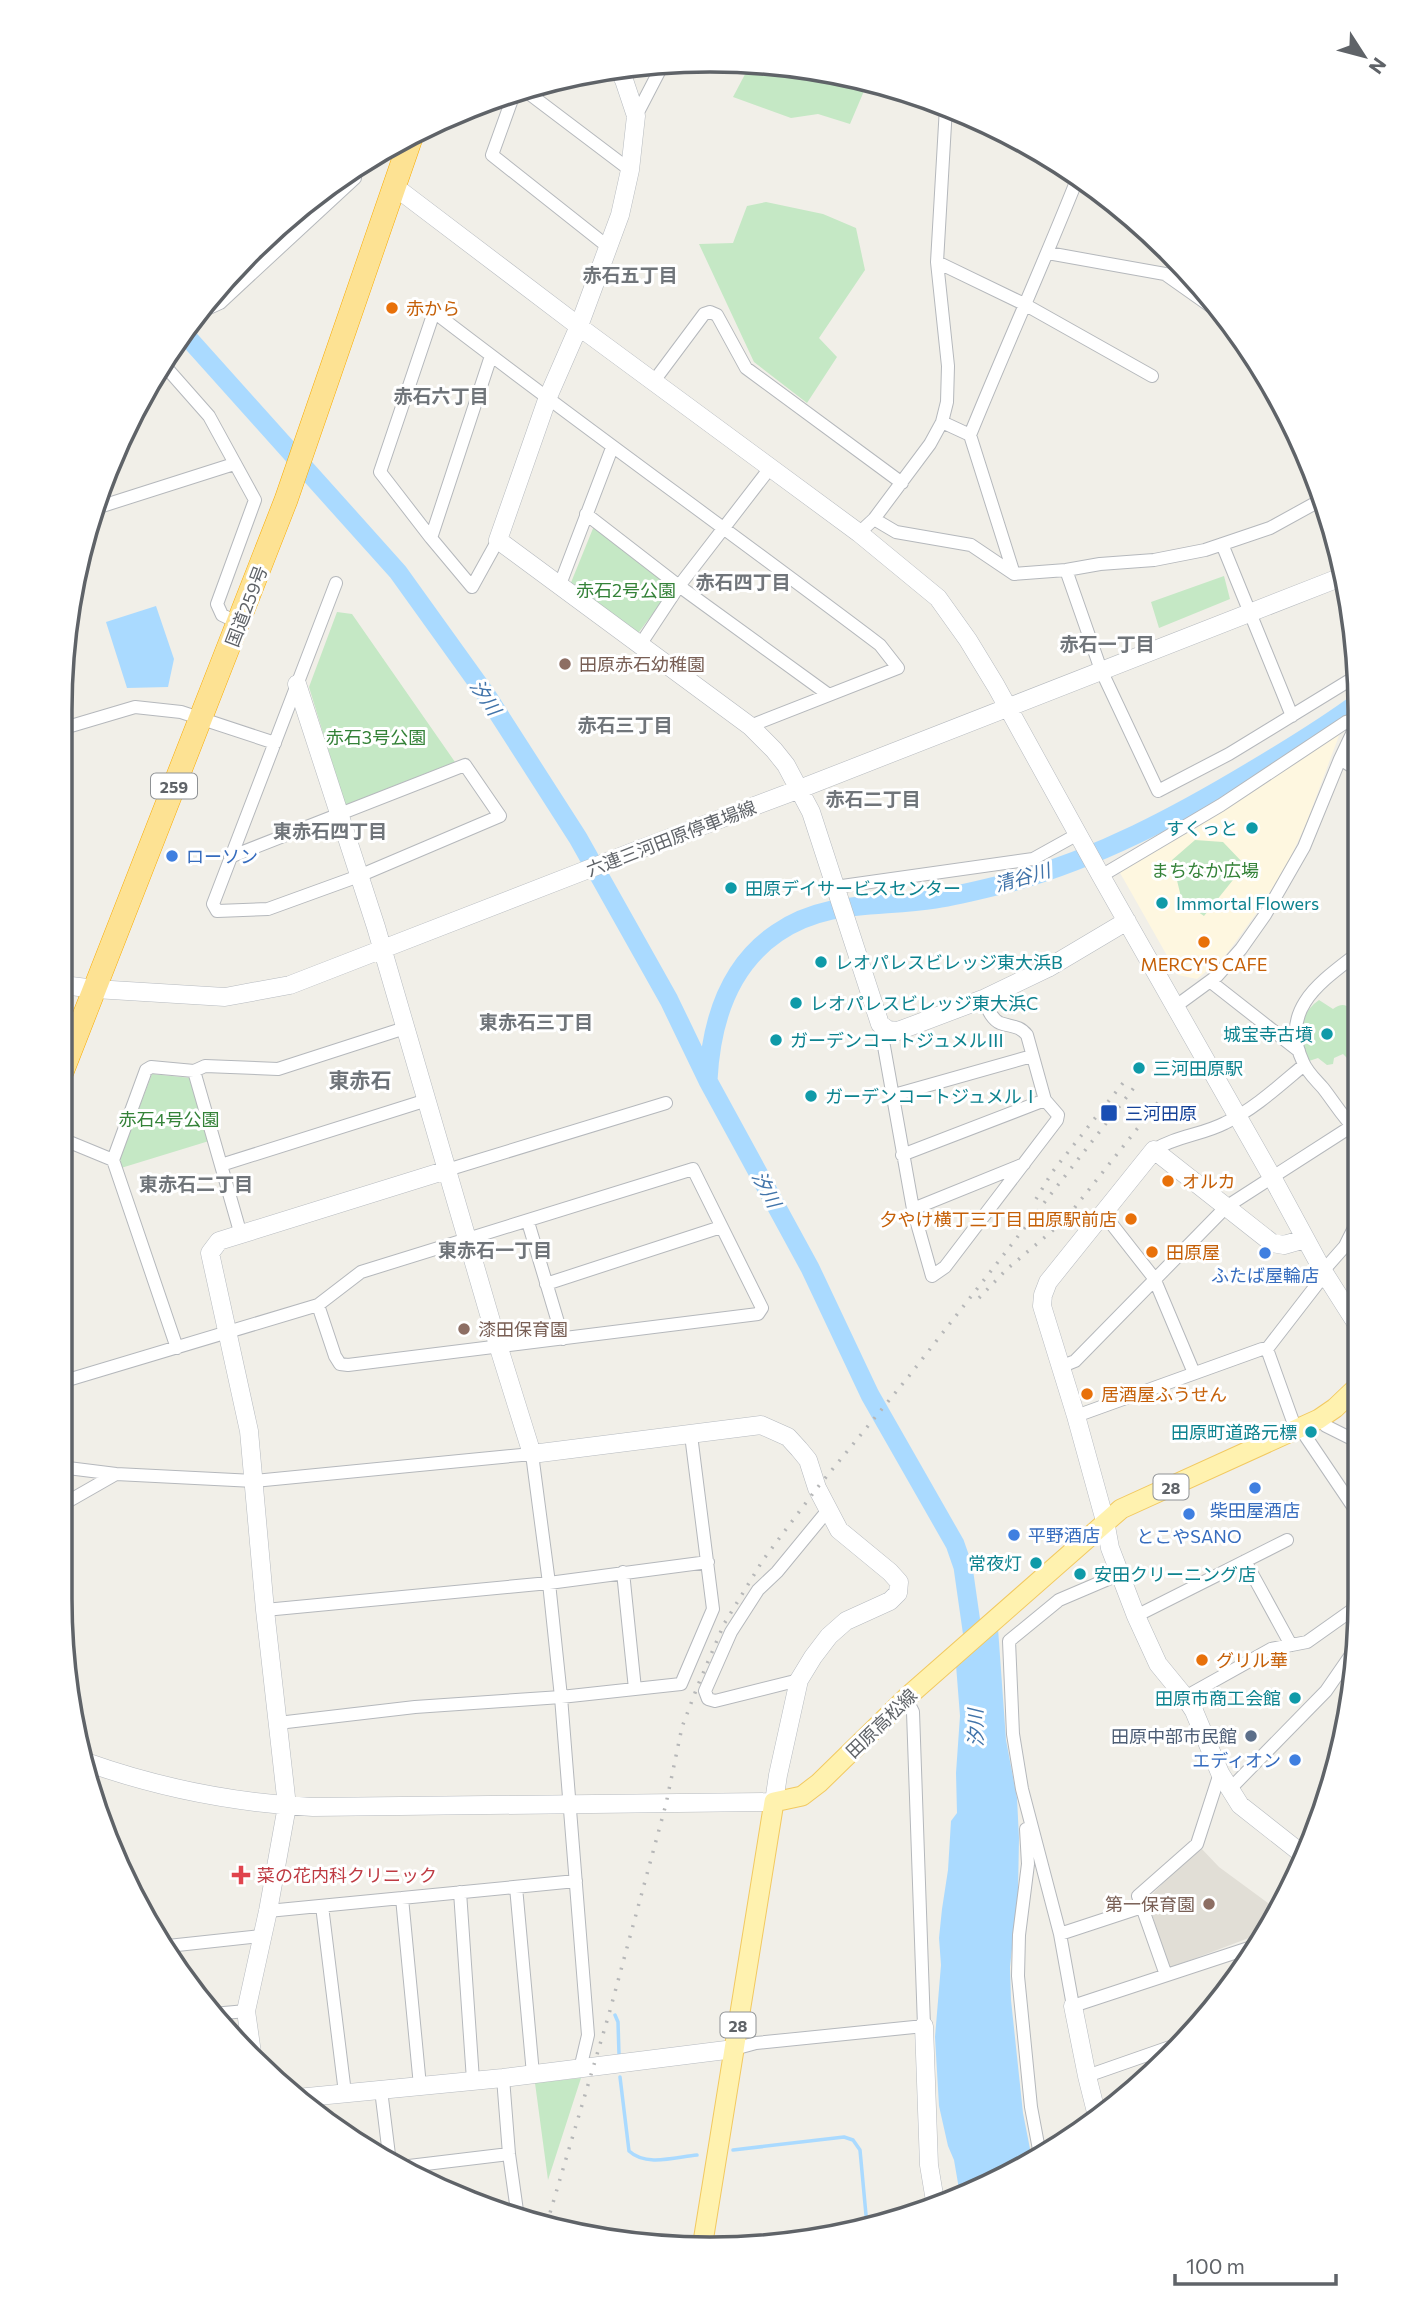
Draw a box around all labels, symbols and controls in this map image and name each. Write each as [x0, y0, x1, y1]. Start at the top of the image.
north arrow [1329, 21, 1399, 91]
text: N [1365, 54, 1392, 79]
district label: 赤石五丁目 [582, 263, 678, 286]
place label: 赤から [406, 297, 460, 319]
marker: 赤から [384, 300, 400, 316]
district label: 赤石六丁目 [393, 384, 489, 407]
street label: 国道259号 [220, 562, 272, 650]
district label: 赤石四丁目 [695, 570, 791, 593]
park label: 赤石2号公園 [576, 579, 676, 601]
district label: 赤石一丁目 [1059, 632, 1155, 655]
place label: 田原赤石幼稚園 [579, 653, 705, 675]
marker: 田原赤石幼稚園 [557, 656, 573, 672]
water label: 汐川 [466, 675, 507, 721]
district label: 赤石三丁目 [577, 713, 673, 736]
park label: 赤石3号公園 [326, 726, 426, 748]
road number: 259 [151, 774, 197, 799]
district label: 赤石二丁目 [825, 787, 921, 810]
street label: 六連三河田原停車場線 [583, 795, 759, 881]
place label: すくっと [1166, 817, 1238, 839]
district label: 東赤石四丁目 [273, 819, 387, 842]
marker: すくっと [1244, 820, 1260, 836]
place label: ローソン [186, 845, 258, 867]
marker: ローソン [164, 848, 180, 864]
water label: 清谷川 [991, 858, 1054, 896]
park label: まちなか広場 [1151, 859, 1259, 881]
place label: 田原デイサービスセンター [745, 877, 961, 899]
marker: 田原デイサービスセンター [723, 880, 739, 896]
place label: Immortal Flowers [1176, 892, 1319, 914]
marker: Immortal Flowers [1154, 895, 1170, 911]
marker: MERCY'S CAFE [1196, 934, 1212, 950]
place label: レオパレスビレッジ東大浜B [835, 951, 1063, 973]
place label: MERCY'S CAFE [1140, 953, 1268, 975]
marker: レオパレスビレッジ東大浜B [813, 954, 829, 970]
place label: レオパレスビレッジ東大浜C [810, 992, 1038, 1014]
marker: レオパレスビレッジ東大浜C [788, 995, 804, 1011]
district label: 東赤石三丁目 [479, 1010, 593, 1033]
place label: 城宝寺古墳 [1223, 1023, 1313, 1045]
marker: 城宝寺古墳 [1319, 1026, 1335, 1042]
place label: ガーデンコートジュメルⅢ [790, 1029, 1005, 1051]
marker: ガーデンコートジュメルⅢ [768, 1032, 784, 1048]
place label: 三河田原駅 [1153, 1057, 1243, 1079]
marker: 三河田原駅 [1131, 1060, 1147, 1076]
district label: 東赤石 [329, 1067, 392, 1092]
place label: ガーデンコートジュメルⅠ [825, 1085, 1040, 1107]
marker: ガーデンコートジュメルⅠ [803, 1088, 819, 1104]
place label: 三河田原 [1125, 1102, 1197, 1124]
marker: 三河田原 [1099, 1103, 1119, 1123]
park label: 赤石4号公園 [119, 1108, 219, 1130]
water label: 汐川 [748, 1167, 787, 1213]
place label: オルカ [1182, 1170, 1235, 1192]
district label: 東赤石二丁目 [139, 1172, 253, 1195]
marker: オルカ [1160, 1173, 1176, 1189]
place label: 夕やけ横丁三丁目 田原駅前店 [880, 1208, 1117, 1230]
marker: 夕やけ横丁三丁目 田原駅前店 [1123, 1211, 1139, 1227]
district label: 東赤石一丁目 [438, 1238, 552, 1261]
place label: 田原屋 [1166, 1241, 1220, 1263]
marker: 田原屋 [1144, 1244, 1160, 1260]
marker: ふたば屋輪店 [1257, 1245, 1273, 1261]
place label: ふたば屋輪店 [1211, 1264, 1319, 1286]
place label: 漆田保育園 [478, 1318, 568, 1340]
marker: 漆田保育園 [456, 1321, 472, 1337]
place label: 居酒屋ふうせん [1101, 1383, 1227, 1405]
marker: 居酒屋ふうせん [1079, 1386, 1095, 1402]
place label: 田原町道路元標 [1171, 1421, 1297, 1443]
marker: 田原町道路元標 [1303, 1424, 1319, 1440]
road number: 28 [1154, 1474, 1188, 1499]
marker: 柴田屋酒店 [1247, 1480, 1263, 1496]
place label: 柴田屋酒店 [1210, 1499, 1300, 1521]
marker: とこやSANO [1181, 1506, 1197, 1522]
place label: 平野酒店 [1028, 1524, 1100, 1546]
place label: とこやSANO [1136, 1525, 1242, 1547]
marker: 平野酒店 [1006, 1527, 1022, 1543]
place label: 常夜灯 [968, 1552, 1022, 1574]
marker: 常夜灯 [1028, 1555, 1044, 1571]
place label: 安田クリーニング店 [1094, 1563, 1256, 1585]
marker: 安田クリーニング店 [1072, 1566, 1088, 1582]
place label: グリル華 [1216, 1649, 1288, 1671]
marker: グリル華 [1194, 1652, 1210, 1668]
street label: 田原高松線 [841, 1684, 921, 1762]
place label: 田原市商工会館 [1155, 1687, 1281, 1709]
marker: 田原市商工会館 [1287, 1690, 1303, 1706]
water label: 汐川 [963, 1707, 987, 1747]
place label: 田原中部市民館 [1111, 1725, 1237, 1747]
marker: 田原中部市民館 [1243, 1728, 1259, 1744]
place label: エディオン [1192, 1749, 1281, 1771]
marker: エディオン [1287, 1752, 1303, 1768]
place label: 菜の花内科クリニック [257, 1864, 437, 1886]
marker: 菜の花内科クリニック [231, 1865, 251, 1885]
place label: 第一保育園 [1105, 1893, 1195, 1915]
marker: 第一保育園 [1201, 1896, 1217, 1912]
road number: 28 [720, 2012, 756, 2038]
scale bar [1175, 2242, 1336, 2286]
text: 100 m [1186, 2253, 1245, 2278]

